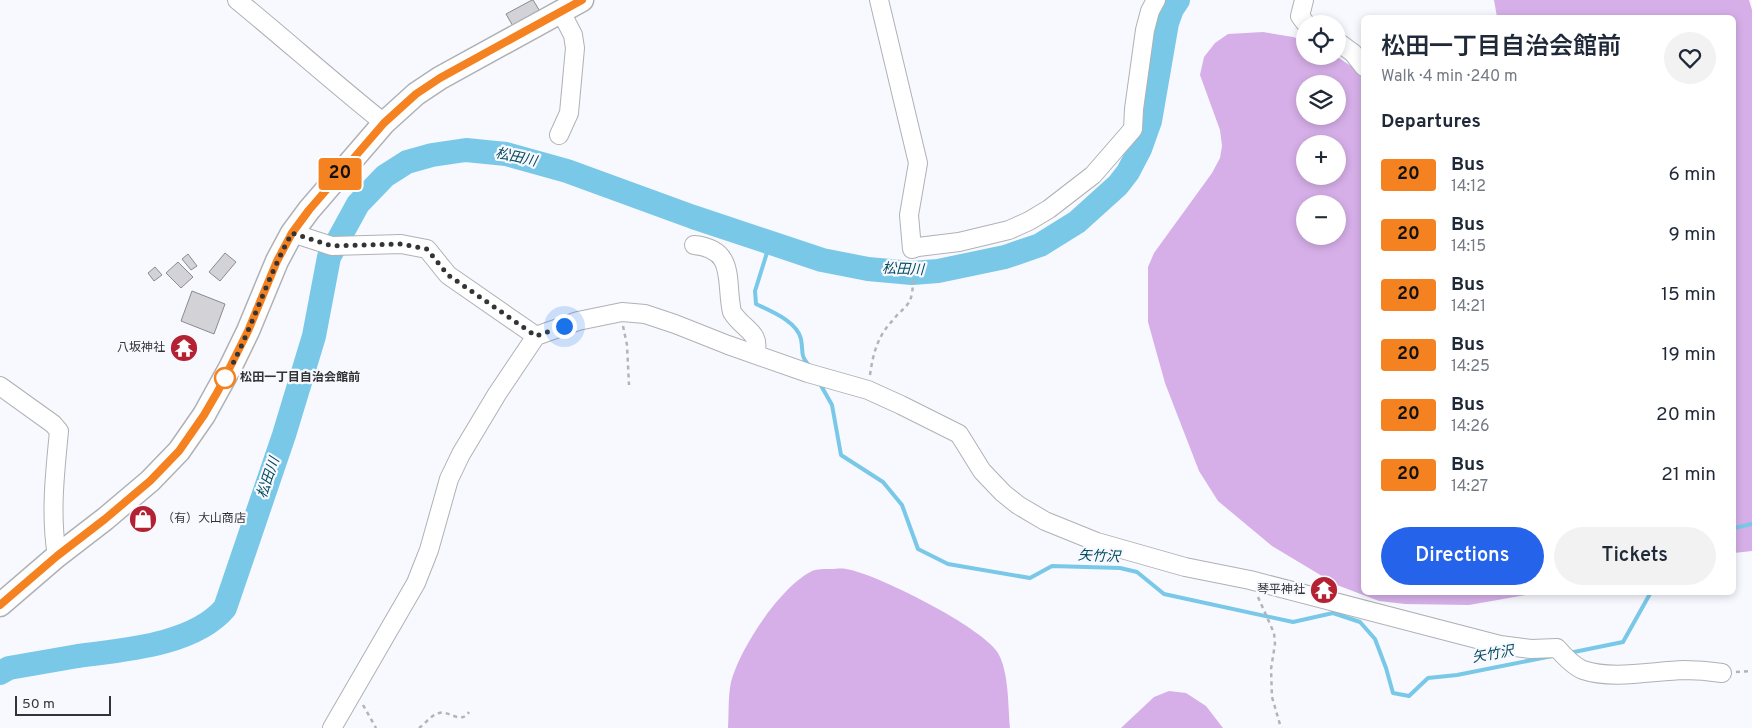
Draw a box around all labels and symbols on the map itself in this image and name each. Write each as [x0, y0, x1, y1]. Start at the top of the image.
water label: 松田川 [494, 145, 540, 171]
line badge: 20 [318, 158, 362, 190]
water label: 松田川 [882, 261, 926, 279]
your location [552, 314, 577, 339]
temple icon: 八坂神社 [169, 333, 199, 363]
place label: 八坂神社 [117, 340, 165, 356]
marker: 松田一丁目自治会館前 [214, 367, 236, 389]
place label: 松田一丁目自治会館前 [240, 370, 360, 386]
water label: 松田川 [254, 453, 285, 501]
shop icon: （有）大山商店 [128, 504, 158, 534]
place label: （有）大山商店 [162, 511, 246, 527]
water label: 矢竹沢 [1078, 547, 1122, 567]
temple icon: 琴平神社 [1309, 575, 1339, 605]
place label: 琴平神社 [1257, 582, 1305, 598]
water label: 矢竹沢 [1471, 643, 1517, 667]
scale bar [15, 693, 111, 716]

